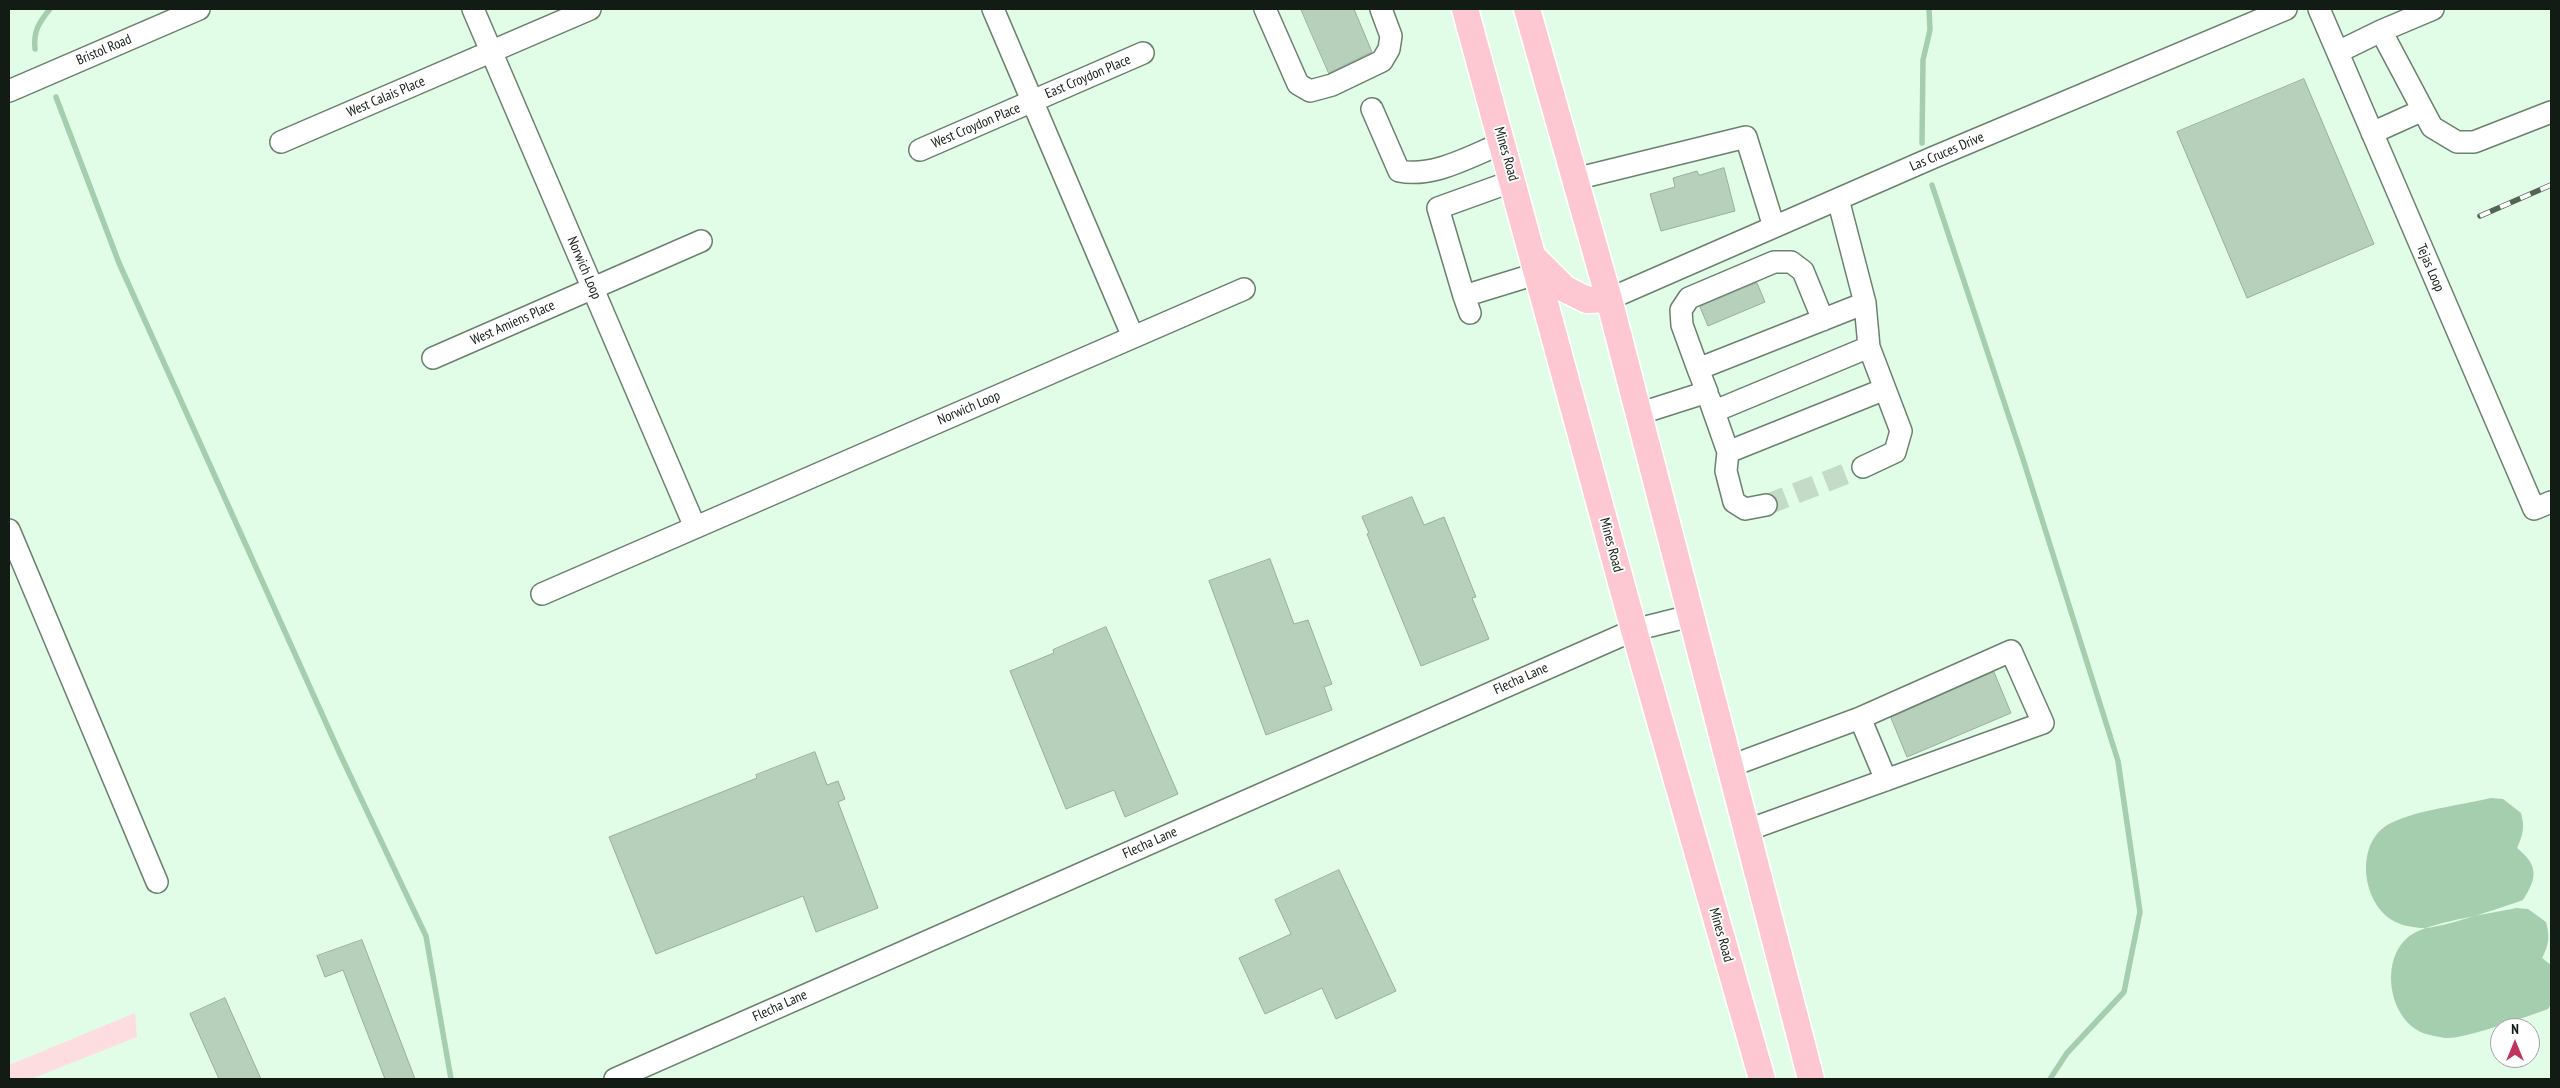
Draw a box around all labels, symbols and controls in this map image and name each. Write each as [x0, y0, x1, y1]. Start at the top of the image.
street label: Bristol Road [74, 31, 134, 69]
street label: East Croydon Place [1043, 51, 1133, 103]
street label: West Calais Place [344, 73, 428, 121]
street label: West Croydon Place [929, 100, 1023, 152]
street label: Mines Road [1490, 125, 1522, 183]
street label: Las Cruces Drive [1907, 129, 1987, 175]
street label: Norwich Loop [563, 234, 605, 302]
street label: Tejas Loop [2412, 242, 2448, 294]
street label: West Amiens Place [468, 297, 558, 349]
street label: Norwich Loop [935, 387, 1003, 429]
street label: Mines Road [1596, 516, 1626, 574]
street label: Flecha Lane [1491, 660, 1551, 698]
street label: Flecha Lane [1120, 824, 1180, 862]
street label: Mines Road [1705, 906, 1737, 964]
street label: Flecha Lane [750, 987, 810, 1025]
north arrow [2490, 1018, 2540, 1068]
text: N [2511, 1020, 2519, 1038]

